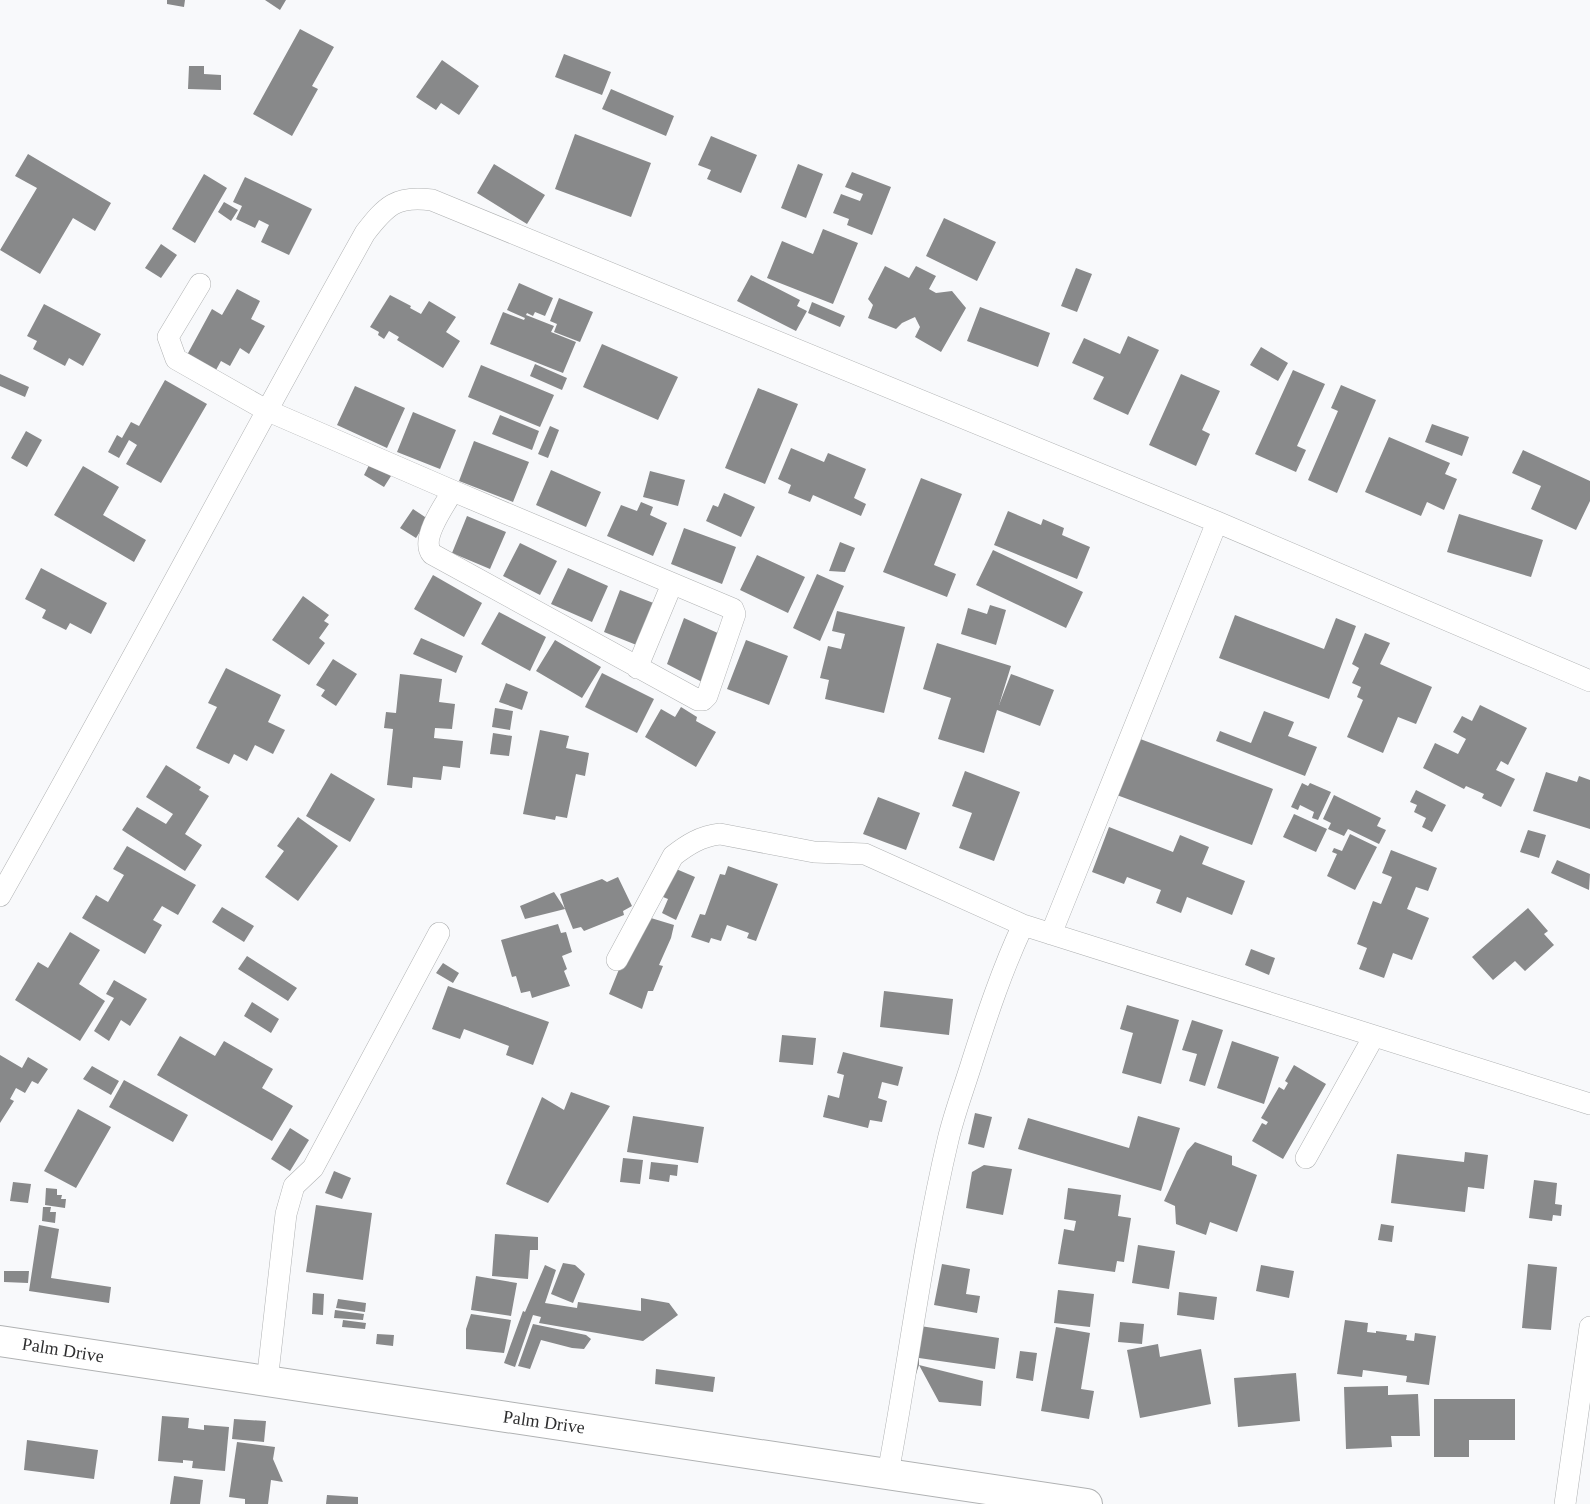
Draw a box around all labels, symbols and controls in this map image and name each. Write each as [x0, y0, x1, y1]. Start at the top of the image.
street label: Palm Drive [21, 1334, 105, 1366]
street label: Palm Drive [502, 1406, 586, 1438]

